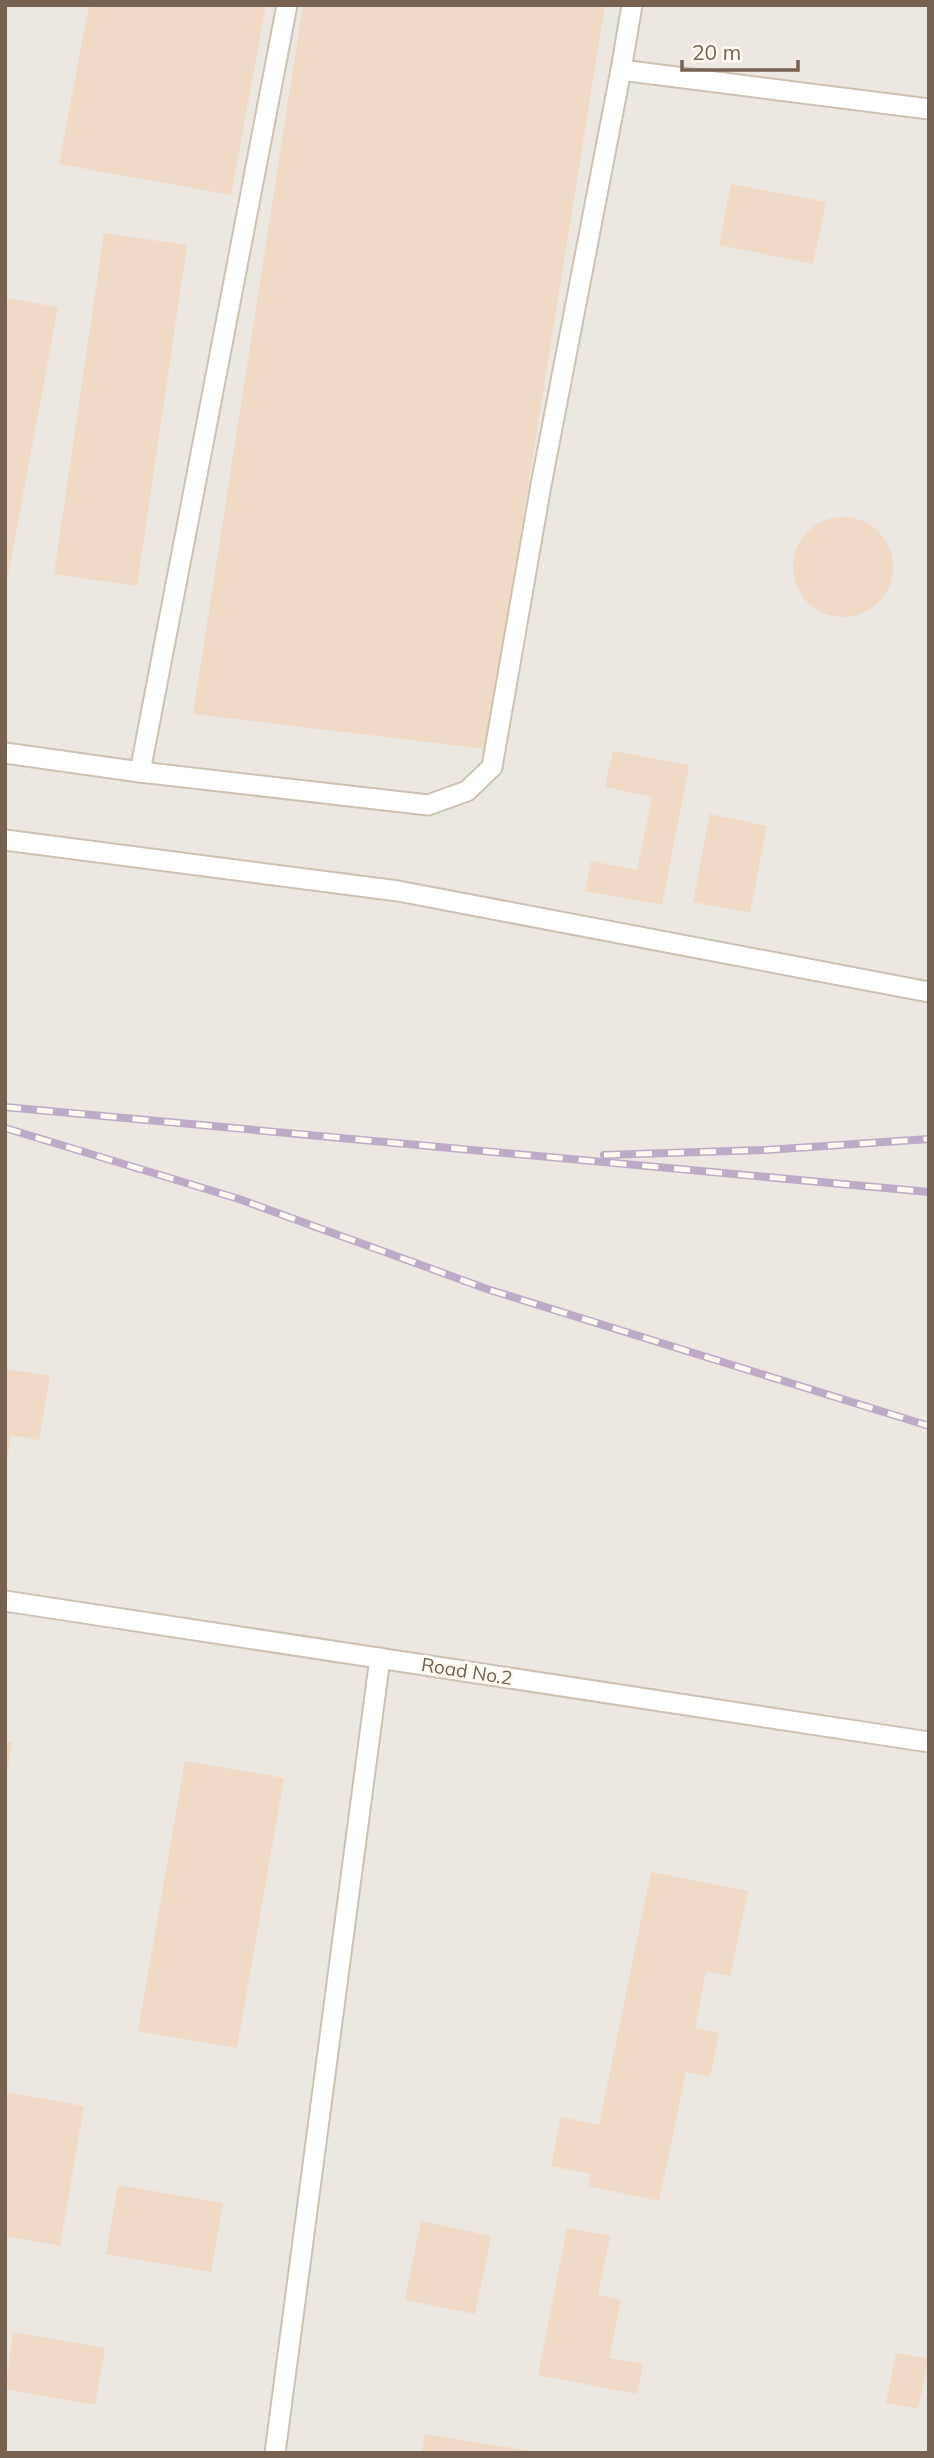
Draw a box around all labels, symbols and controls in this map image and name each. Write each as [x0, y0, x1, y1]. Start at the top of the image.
scale bar [682, 28, 797, 72]
text: 20 m [692, 39, 741, 65]
street label: Road No.2 [420, 1652, 514, 1690]

